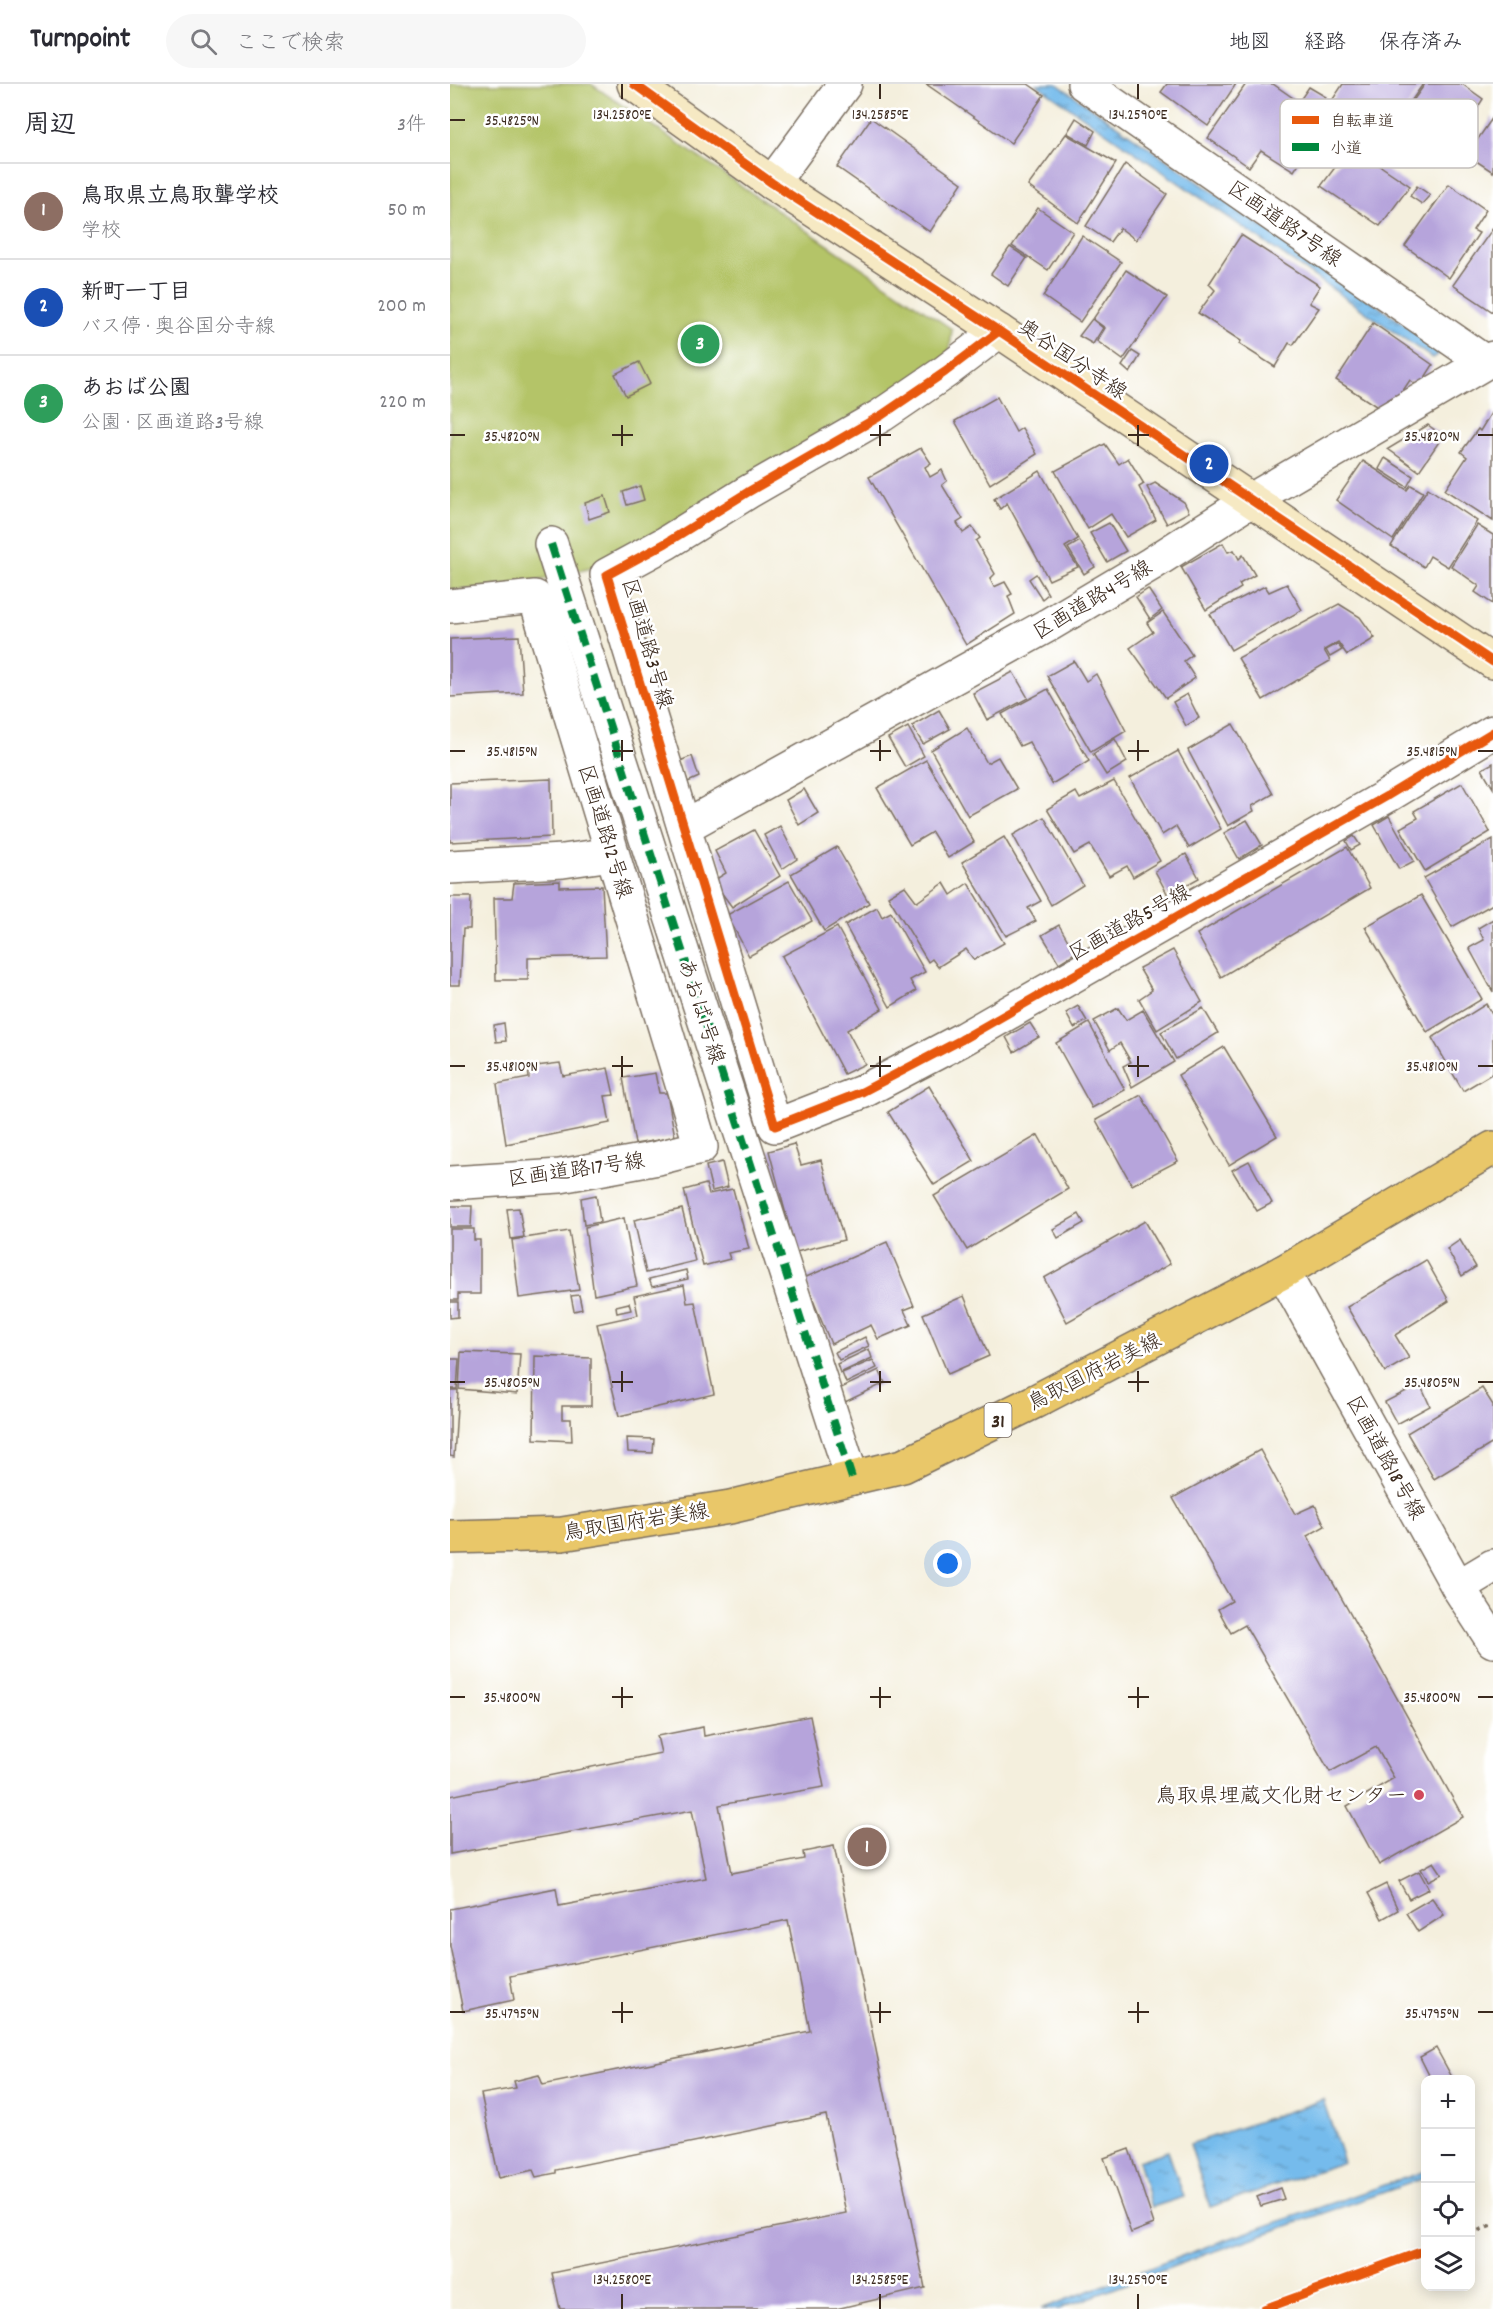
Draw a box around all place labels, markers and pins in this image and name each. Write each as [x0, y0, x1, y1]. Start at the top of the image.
pin: 3 [680, 322, 720, 366]
pin: 2 [1190, 442, 1228, 487]
place label: 鳥取県埋蔵文化財センター [1156, 1783, 1407, 1813]
marker: 鳥取県埋蔵文化財センター [1412, 1788, 1426, 1802]
pin: 1 [848, 1824, 886, 1870]

